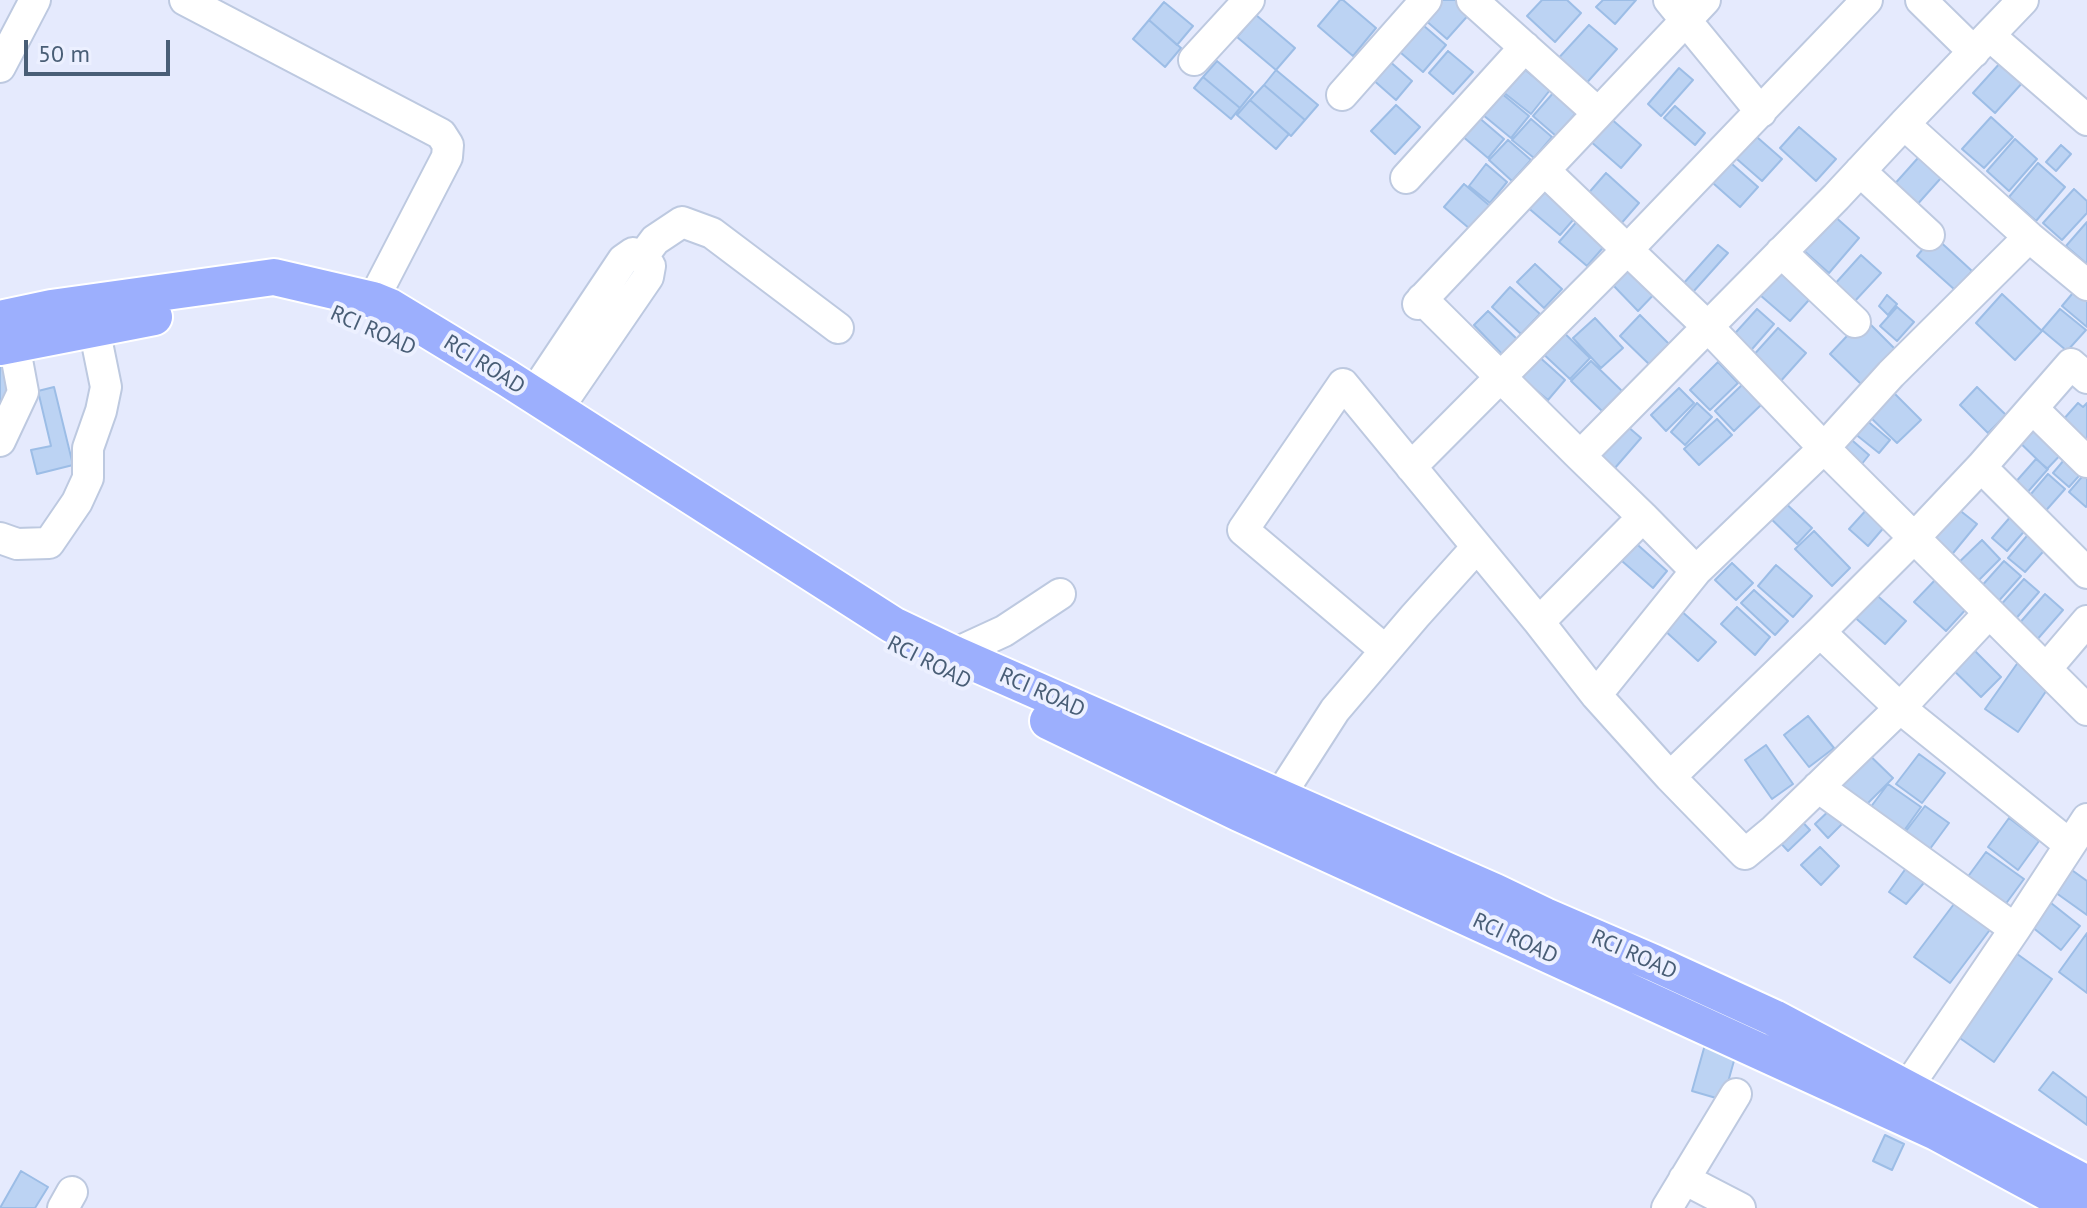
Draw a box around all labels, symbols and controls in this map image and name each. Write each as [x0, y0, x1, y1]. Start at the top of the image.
scale bar [28, 24, 174, 74]
text: 50 m [38, 38, 90, 69]
street label: RCI ROAD [326, 300, 420, 362]
street label: RCI ROAD [438, 330, 530, 400]
street label: RCI ROAD [883, 631, 975, 695]
street label: RCI ROAD [995, 662, 1089, 724]
street label: RCI ROAD [1468, 908, 1562, 970]
street label: RCI ROAD [1587, 924, 1681, 986]

